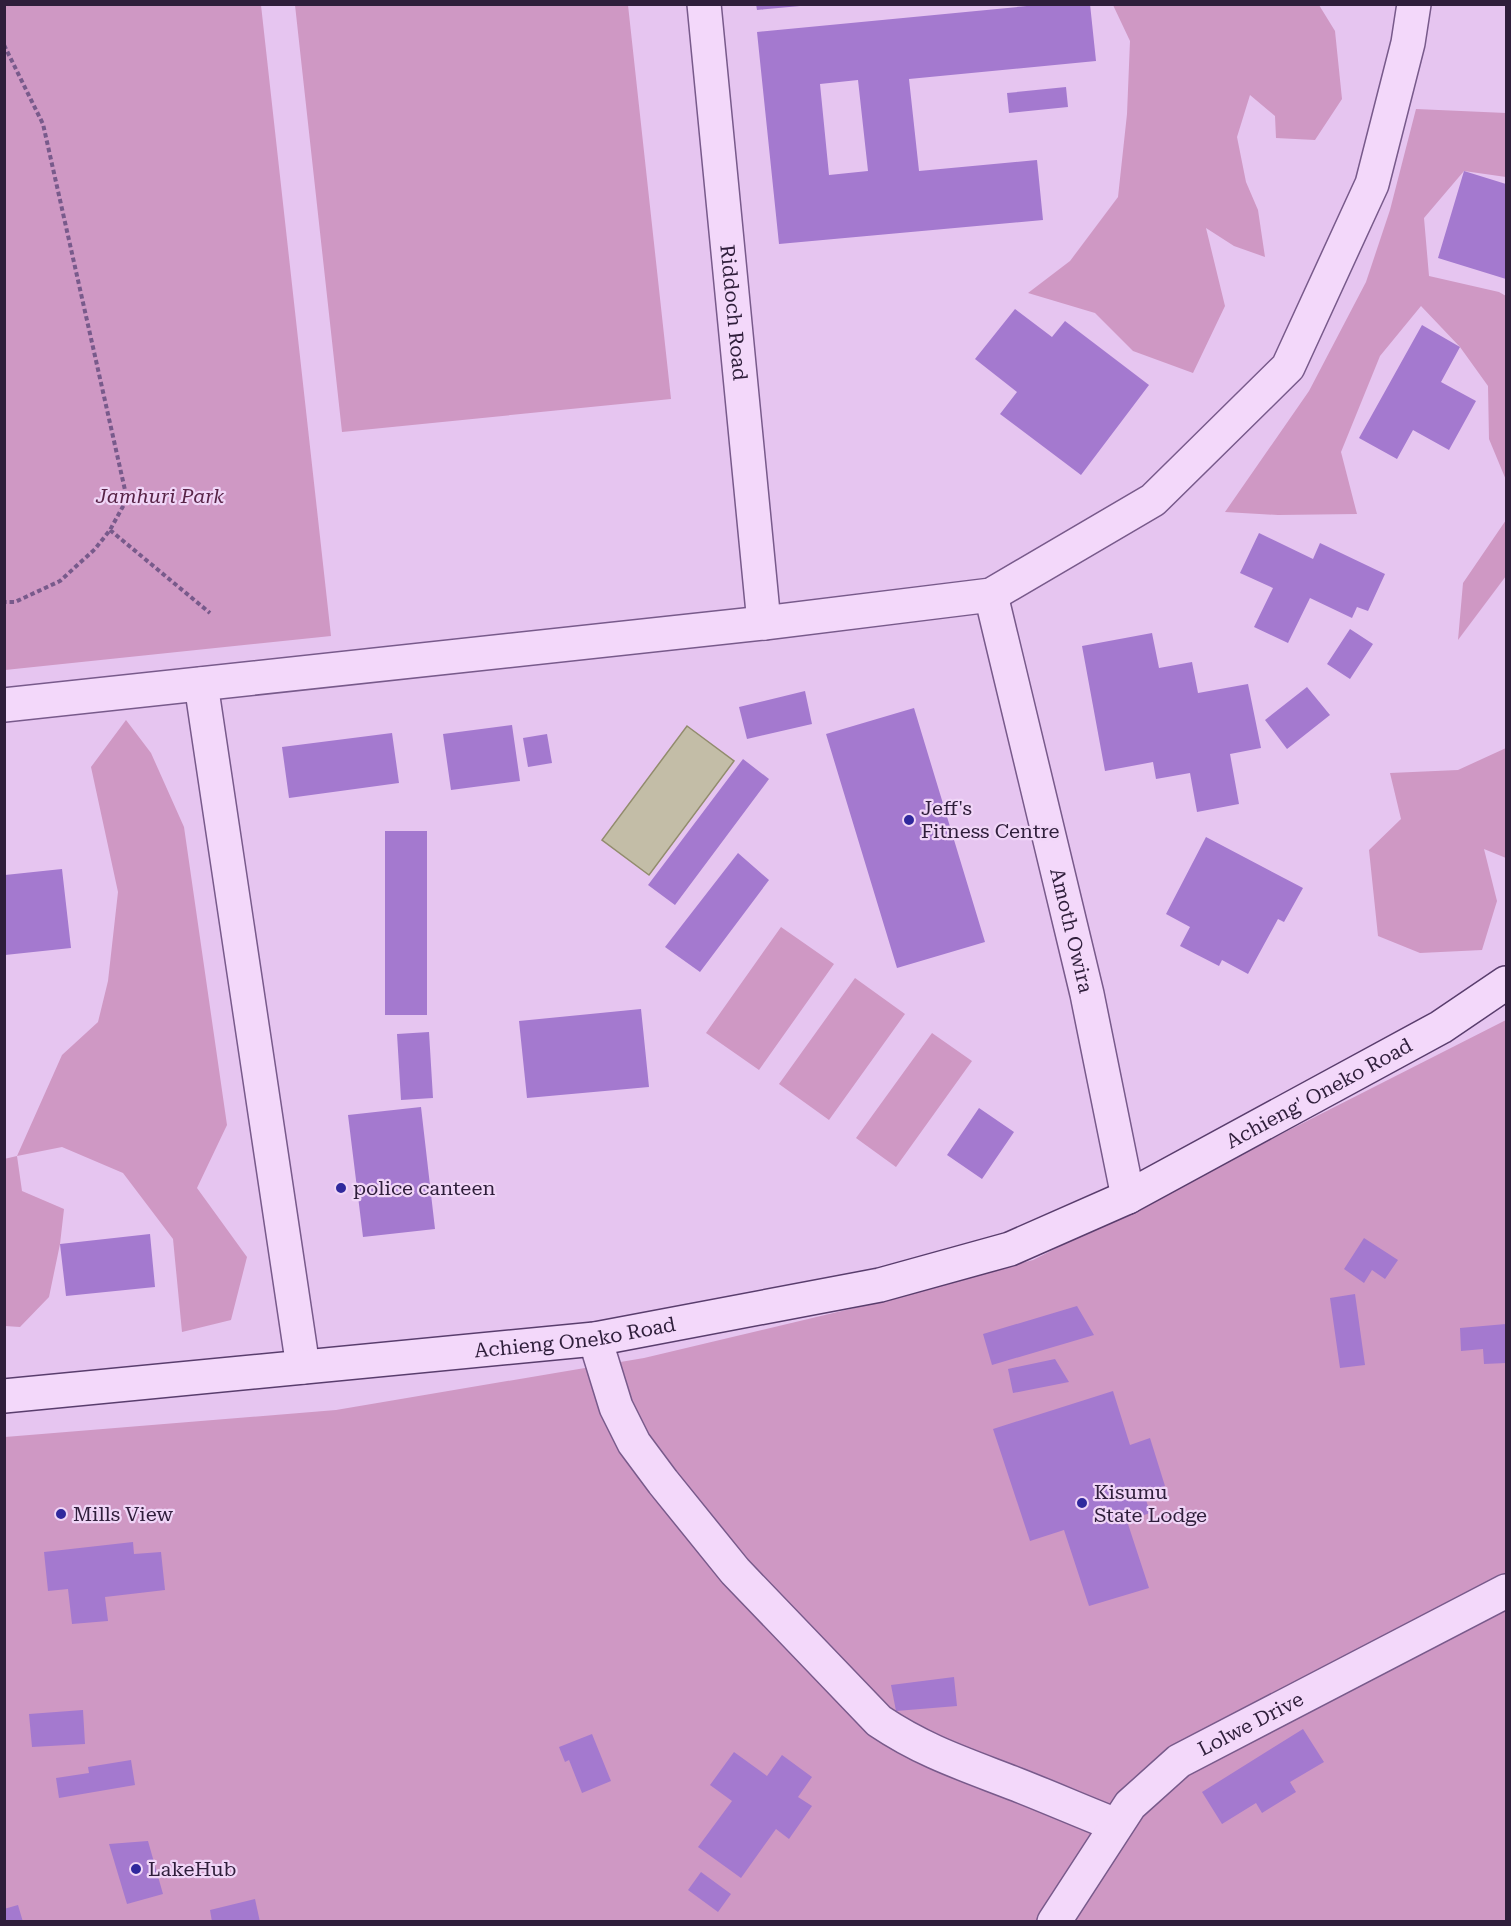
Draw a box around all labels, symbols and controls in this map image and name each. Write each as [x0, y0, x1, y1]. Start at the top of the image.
street label: Riddoch Road [715, 243, 752, 382]
park label: Jamhuri Park [95, 484, 224, 508]
place label: Jeff's Fitness Centre [921, 796, 1059, 843]
marker: Jeff's Fitness Centre [902, 813, 916, 827]
street label: Amoth Owira [1045, 866, 1098, 995]
street label: Achieng' Oneko Road [1222, 1033, 1416, 1153]
place label: police canteen [353, 1176, 495, 1200]
marker: police canteen [334, 1181, 348, 1195]
street label: Achieng Oneko Road [473, 1312, 678, 1363]
place label: Kisumu State Lodge [1094, 1480, 1207, 1527]
marker: Kisumu State Lodge [1075, 1496, 1089, 1510]
place label: Mills View [73, 1502, 173, 1526]
marker: Mills View [54, 1507, 68, 1521]
street label: Lolwe Drive [1194, 1687, 1307, 1761]
place label: LakeHub [148, 1857, 236, 1881]
marker: LakeHub [129, 1862, 143, 1876]

